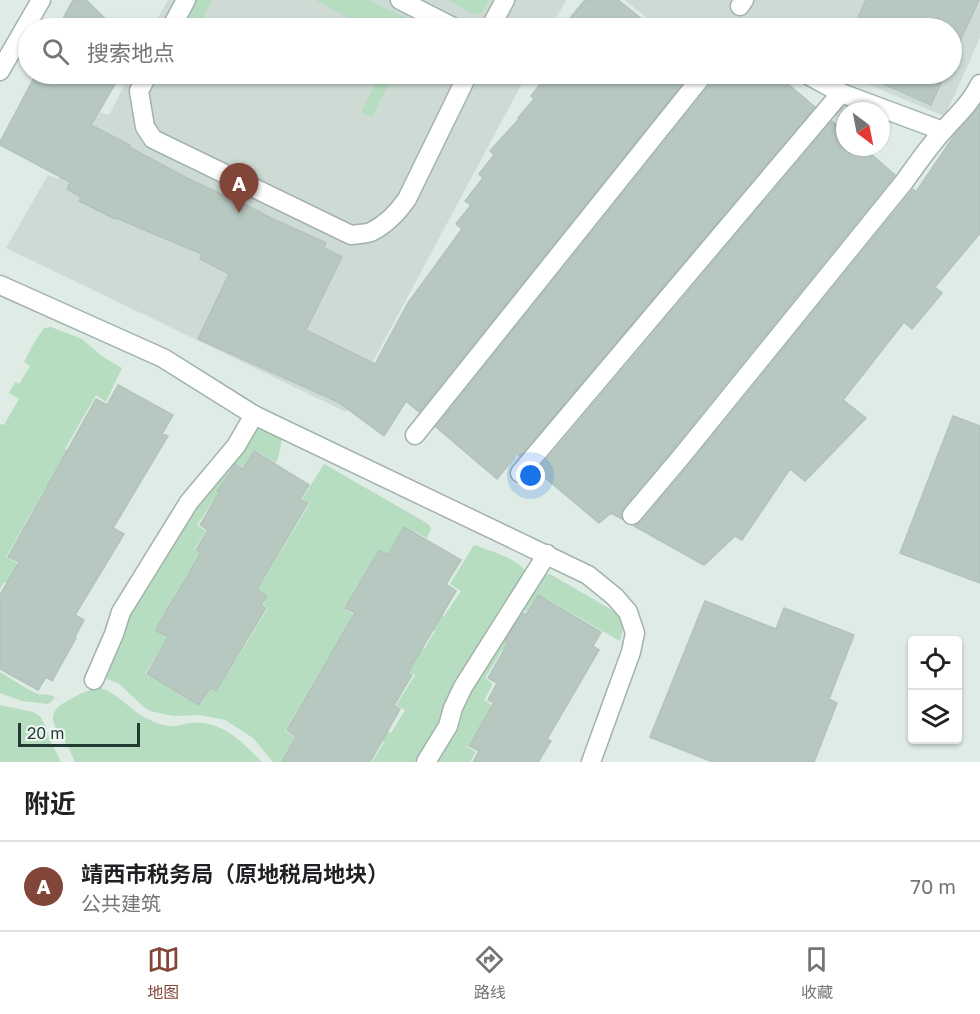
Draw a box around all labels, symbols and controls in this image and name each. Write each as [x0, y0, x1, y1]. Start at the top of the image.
search box [18, 18, 962, 84]
icon: search [39, 35, 72, 68]
text: 搜索地点 [87, 39, 175, 66]
north arrow [836, 102, 890, 156]
pin: A [220, 164, 258, 213]
your location [516, 461, 545, 490]
map controls [908, 636, 962, 744]
button: locate [908, 636, 962, 690]
button: layers [908, 690, 962, 744]
scale bar [18, 720, 140, 748]
text: 20 m [27, 723, 64, 743]
text: 附近 [24, 788, 76, 819]
text: 靖西市税务局（原地税局地块） [81, 860, 389, 887]
text: A [36, 874, 51, 898]
text: 70 m [910, 874, 956, 898]
text: 公共建筑 [81, 891, 161, 915]
tab: 地图 [147, 943, 180, 1003]
tab: 路线 [473, 943, 506, 1003]
tab: 收藏 [800, 943, 833, 1003]

